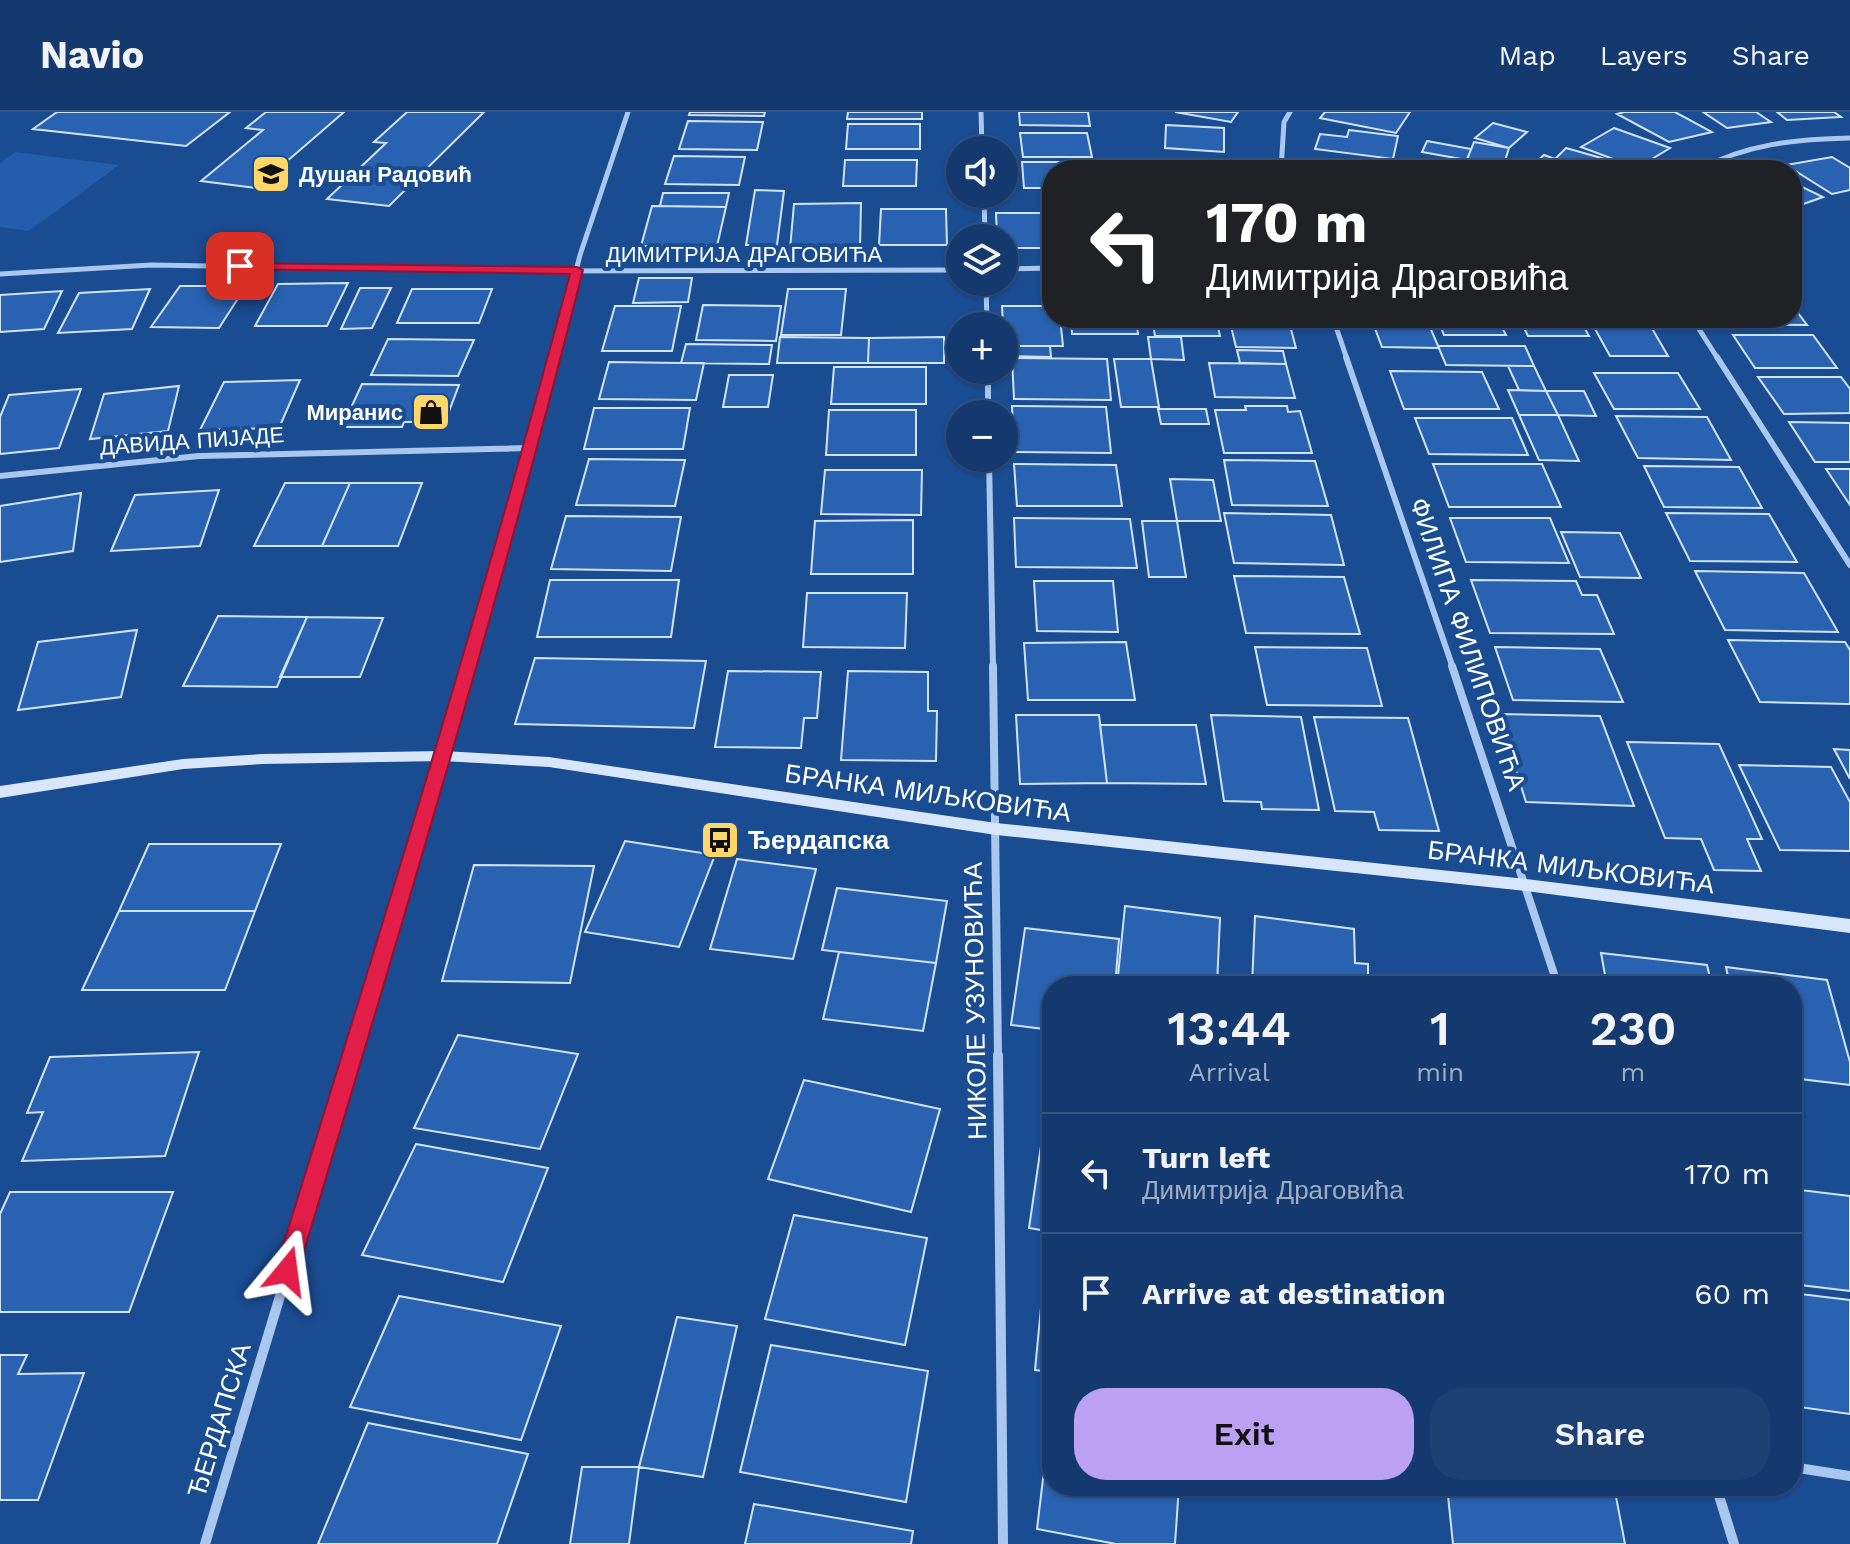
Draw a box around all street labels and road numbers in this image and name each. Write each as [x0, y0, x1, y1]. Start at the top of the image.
street label: ДИМИТРИЈА ДРАГОВИЋА [606, 242, 883, 267]
street label: ДАВИДА ПИЈАДЕ [99, 422, 285, 460]
street label: ФИЛИПА ФИЛИПОВИЋА [1404, 494, 1532, 795]
street label: БРАНКА МИЉКОВИЋА [783, 758, 1074, 828]
street label: БРАНКА МИЉКОВИЋА [1426, 835, 1717, 900]
street label: НИКОЛЕ УЗУНОВИЋА [958, 861, 992, 1140]
street label: ЂЕРДАПСКА [181, 1338, 257, 1501]

